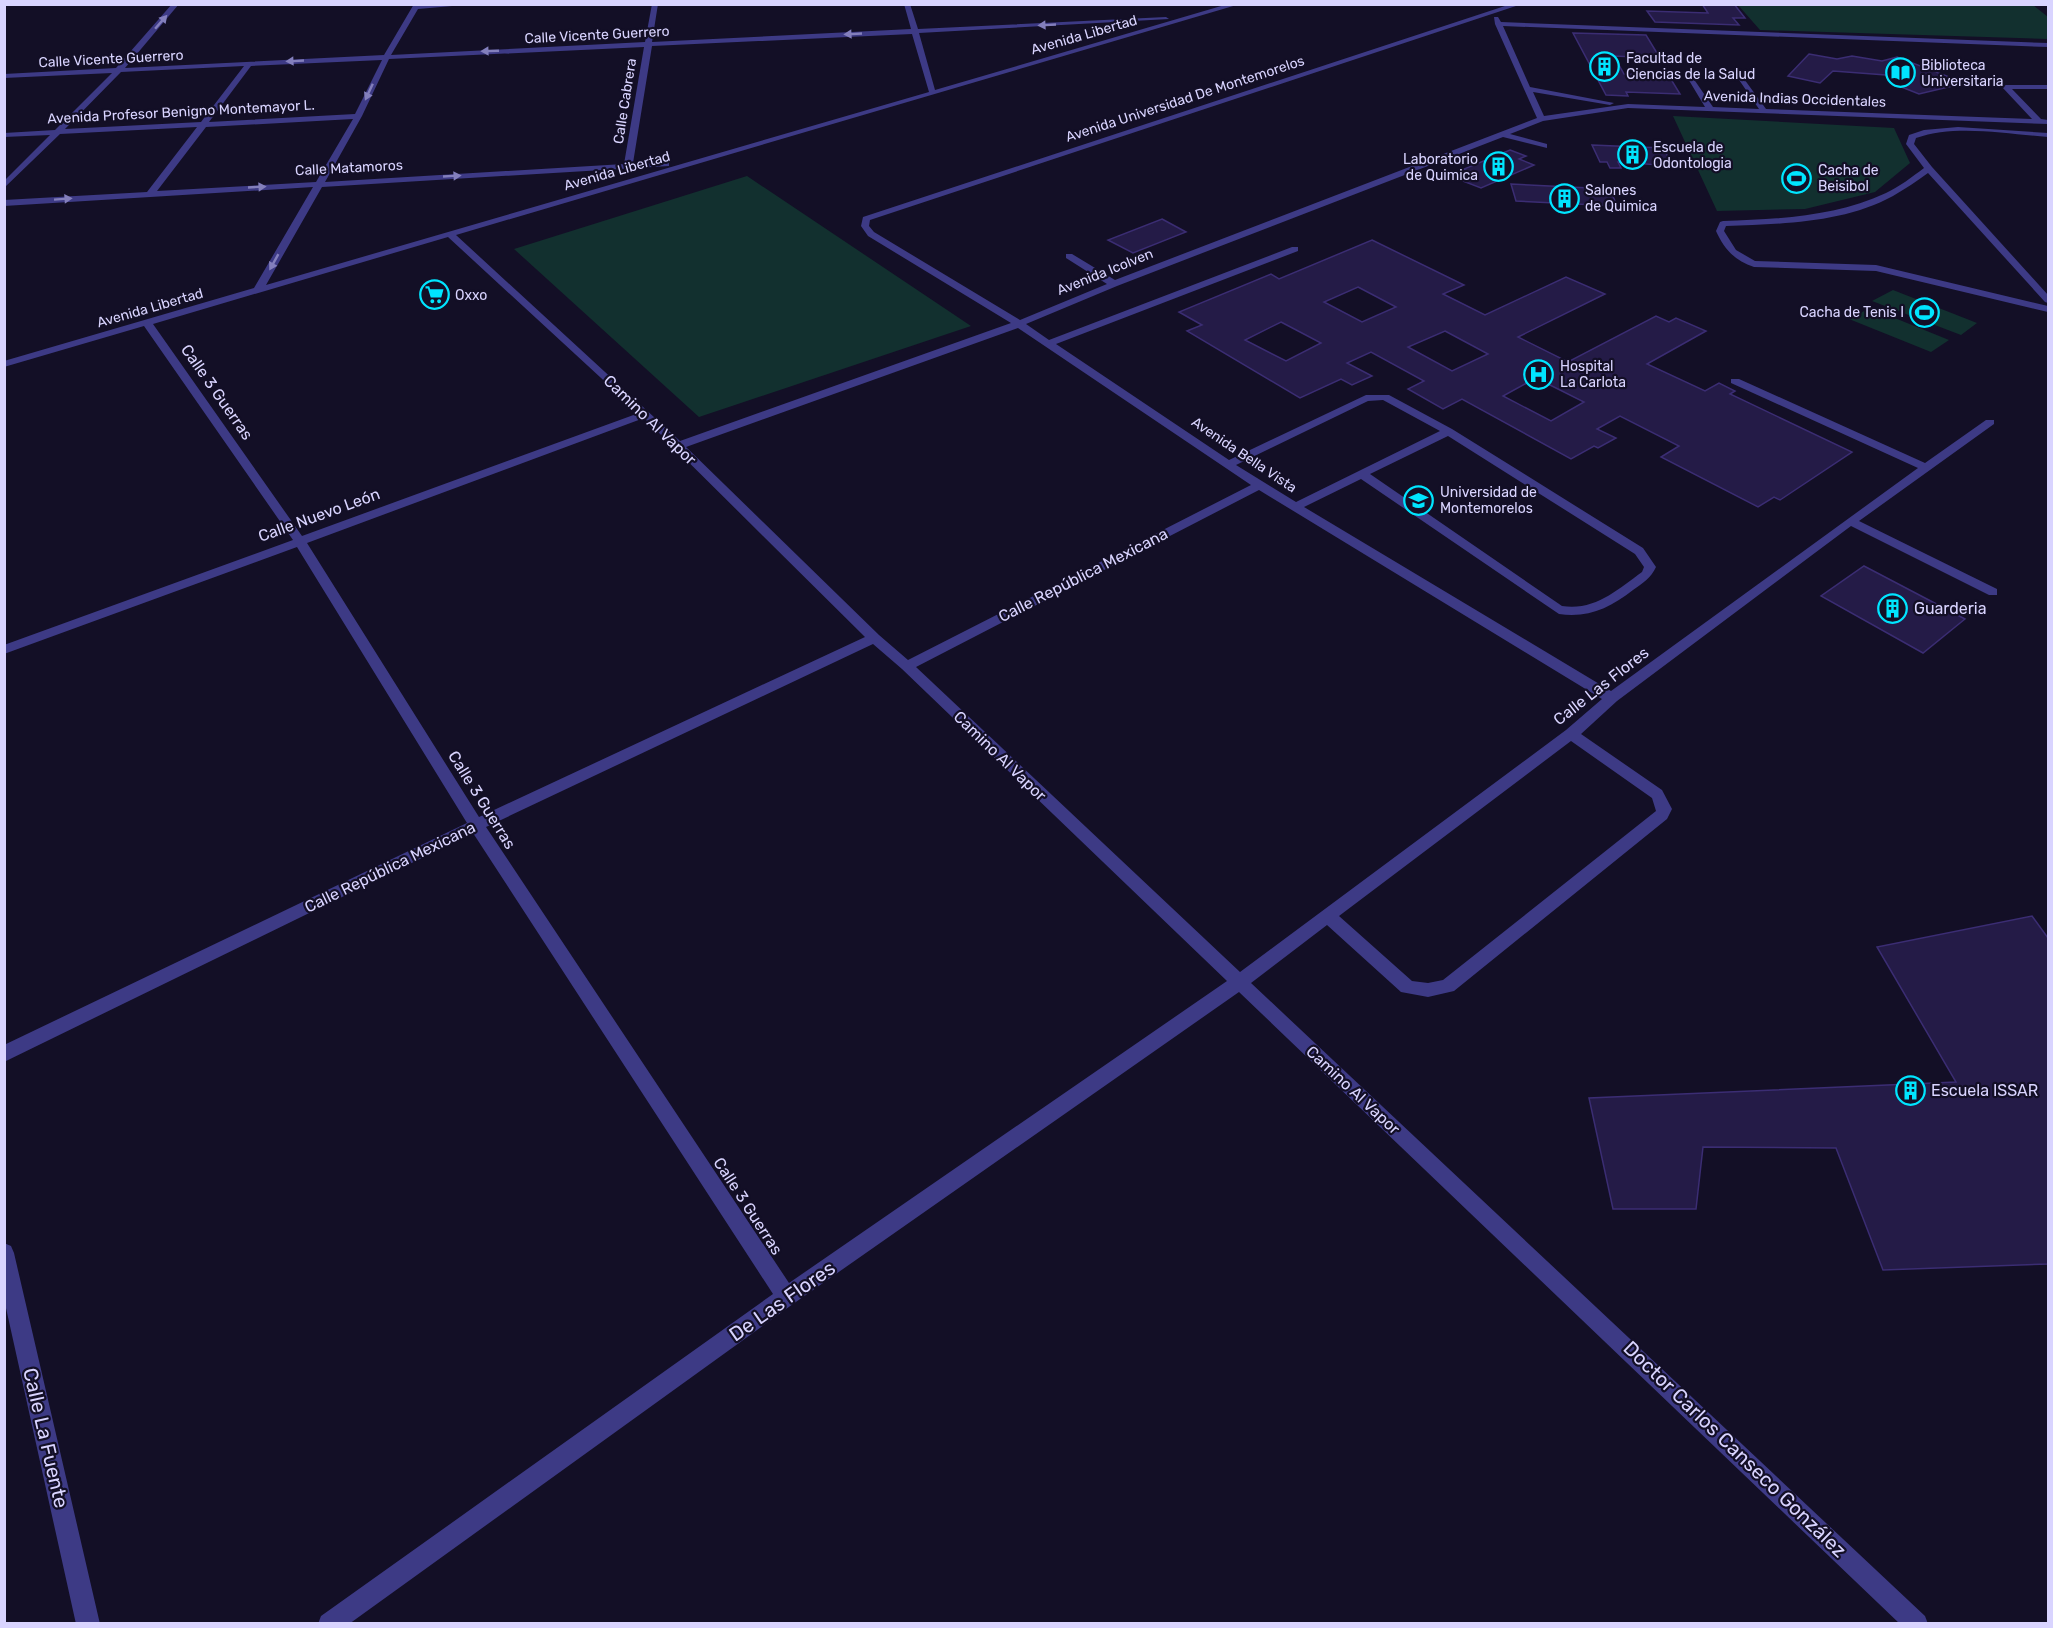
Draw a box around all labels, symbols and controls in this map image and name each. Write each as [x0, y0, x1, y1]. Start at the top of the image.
street label: Avenida Libertad [1029, 12, 1139, 58]
one-way arrow [154, 14, 167, 30]
one-way arrow [1038, 20, 1057, 29]
street label: Calle Vicente Guerrero [524, 23, 670, 47]
one-way arrow [843, 30, 862, 39]
street label: Calle Vicente Guerrero [38, 47, 184, 71]
one-way arrow [481, 47, 500, 56]
building icon: Facultad de Ciencias de la Salud [1589, 50, 1621, 82]
place label: Facultad de Ciencias de la Salud [1626, 50, 1755, 83]
street label: Avenida Universidad De Montemorelos [1063, 52, 1307, 146]
one-way arrow [286, 56, 305, 65]
street label: Calle Cabrera [610, 57, 640, 145]
library icon: Biblioteca Universitaria [1884, 57, 1916, 89]
place label: Biblioteca Universitaria [1921, 57, 2004, 90]
one-way arrow [365, 84, 374, 101]
street label: Avenida Indias Occidentales [1704, 87, 1886, 111]
street label: Avenida Profesor Benigno Montemayor L. [47, 96, 315, 128]
building icon: Escuela de Odontologia [1616, 139, 1648, 171]
place label: Escuela de Odontologia [1653, 139, 1732, 172]
street label: Avenida Libertad [562, 148, 672, 194]
place label: Laboratorio de Quimica [1403, 151, 1478, 184]
building icon: Laboratorio de Quimica [1483, 151, 1515, 183]
street label: Calle Matamoros [295, 157, 403, 179]
sports icon: Cacha de Beisibol [1781, 162, 1813, 194]
place label: Cacha de Beisibol [1818, 162, 1879, 195]
one-way arrow [443, 171, 462, 181]
one-way arrow [248, 182, 267, 191]
building icon: Salones de Quimica [1548, 182, 1580, 214]
place label: Salones de Quimica [1585, 182, 1657, 215]
one-way arrow [53, 194, 72, 204]
street label: Avenida Icolven [1054, 245, 1156, 299]
one-way arrow [269, 254, 279, 271]
supermarket icon: Oxxo [418, 279, 450, 311]
street label: Avenida Libertad [95, 285, 205, 331]
place label: Oxxo [455, 287, 487, 304]
sports icon: Cacha de Tenis I [1909, 296, 1941, 328]
place label: Cacha de Tenis I [1799, 304, 1904, 321]
street label: Calle 3 Guerras [177, 341, 257, 443]
hospital icon: Hospital La Carlota [1523, 358, 1555, 390]
place label: Hospital La Carlota [1560, 358, 1626, 391]
street label: Camino Al Vapor [600, 371, 700, 469]
street label: Avenida Bella Vista [1188, 413, 1300, 497]
street label: Calle Nuevo León [256, 484, 382, 546]
school or university icon: Universidad de Montemorelos [1403, 484, 1435, 516]
place label: Universidad de Montemorelos [1440, 484, 1537, 517]
street label: Calle República Mexicana [995, 524, 1171, 626]
building icon: Guarderia [1877, 592, 1909, 624]
place label: Guarderia [1914, 599, 1987, 618]
street label: Calle Las Flores [1550, 643, 1652, 729]
street label: Camino Al Vapor [950, 707, 1050, 805]
street label: Calle 3 Guerras [444, 747, 520, 853]
street label: Calle República Mexicana [301, 817, 479, 917]
street label: Camino Al Vapor [1302, 1042, 1404, 1138]
building icon: Escuela ISSAR [1894, 1074, 1926, 1106]
place label: Escuela ISSAR [1931, 1081, 2038, 1100]
street label: Calle 3 Guerras [709, 1154, 787, 1258]
street label: De Las Flores [724, 1256, 840, 1346]
street label: Doctor Carlos Canseco González [1618, 1336, 1852, 1562]
street label: Calle La Fuente [18, 1366, 74, 1510]

